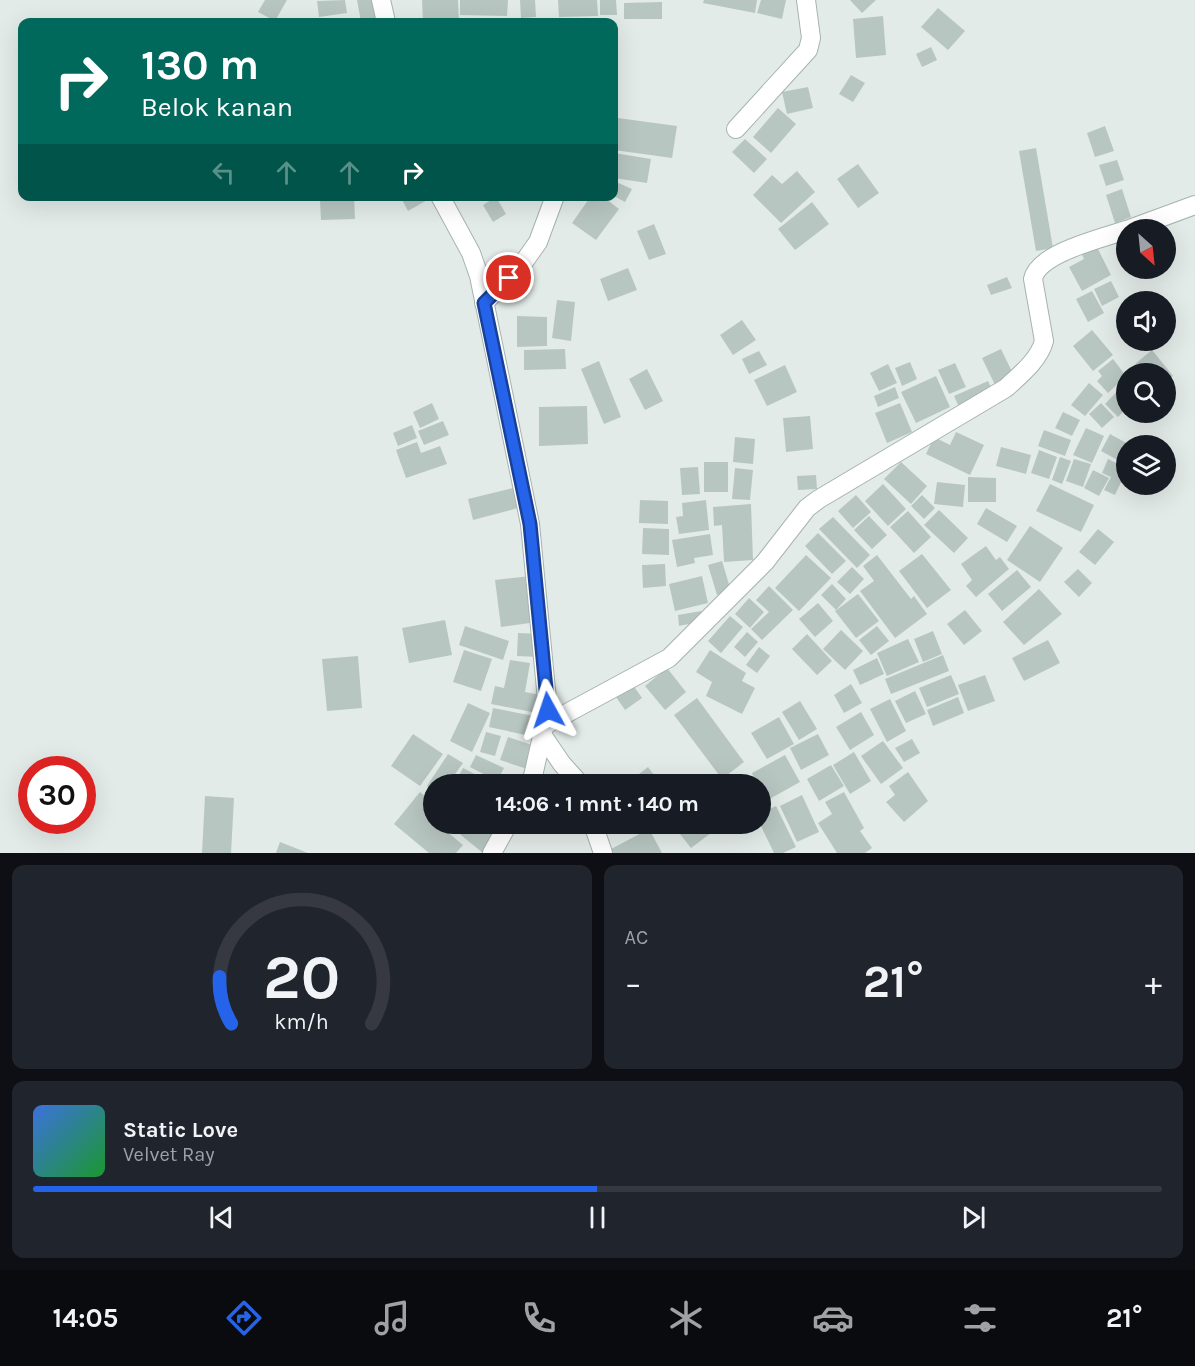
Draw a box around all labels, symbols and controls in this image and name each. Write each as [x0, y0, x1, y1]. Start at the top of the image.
text: 130 m [141, 40, 259, 90]
icon: right [42, 42, 120, 120]
text: Belok kanan [141, 91, 293, 123]
icon: left [207, 156, 240, 189]
icon: ahead [270, 156, 303, 189]
icon: ahead [333, 156, 366, 189]
icon: right [396, 156, 429, 189]
north arrow [1116, 219, 1176, 279]
map controls [1116, 219, 1176, 495]
pin [483, 252, 534, 303]
icon: arrive [492, 261, 525, 294]
button: sound [1116, 291, 1176, 351]
button: search [1116, 363, 1176, 423]
button: layers [1116, 435, 1176, 495]
position arrow [516, 678, 580, 742]
speed limit sign: 30 [18, 756, 96, 834]
text: 14:06 · 1 mnt · 140 m [495, 791, 699, 817]
text: AC [625, 926, 648, 949]
text: 20 [263, 941, 340, 1014]
text: 21° [863, 956, 924, 1008]
text: − [625, 964, 642, 1002]
text: + [1145, 964, 1162, 1002]
text: km/h [275, 1009, 329, 1034]
text: Static Love [123, 1117, 238, 1143]
text: Velvet Ray [123, 1143, 215, 1166]
icon: previous [205, 1201, 238, 1234]
icon: pause [581, 1201, 614, 1234]
icon: next [957, 1201, 990, 1234]
icon: directions [223, 1297, 265, 1339]
icon: music [371, 1297, 413, 1339]
icon: phone [518, 1297, 560, 1339]
icon: climate [665, 1297, 707, 1339]
icon: car [812, 1297, 854, 1339]
icon: filters [959, 1297, 1001, 1339]
text: 14:05 [53, 1302, 118, 1334]
text: 21° [1106, 1302, 1142, 1334]

